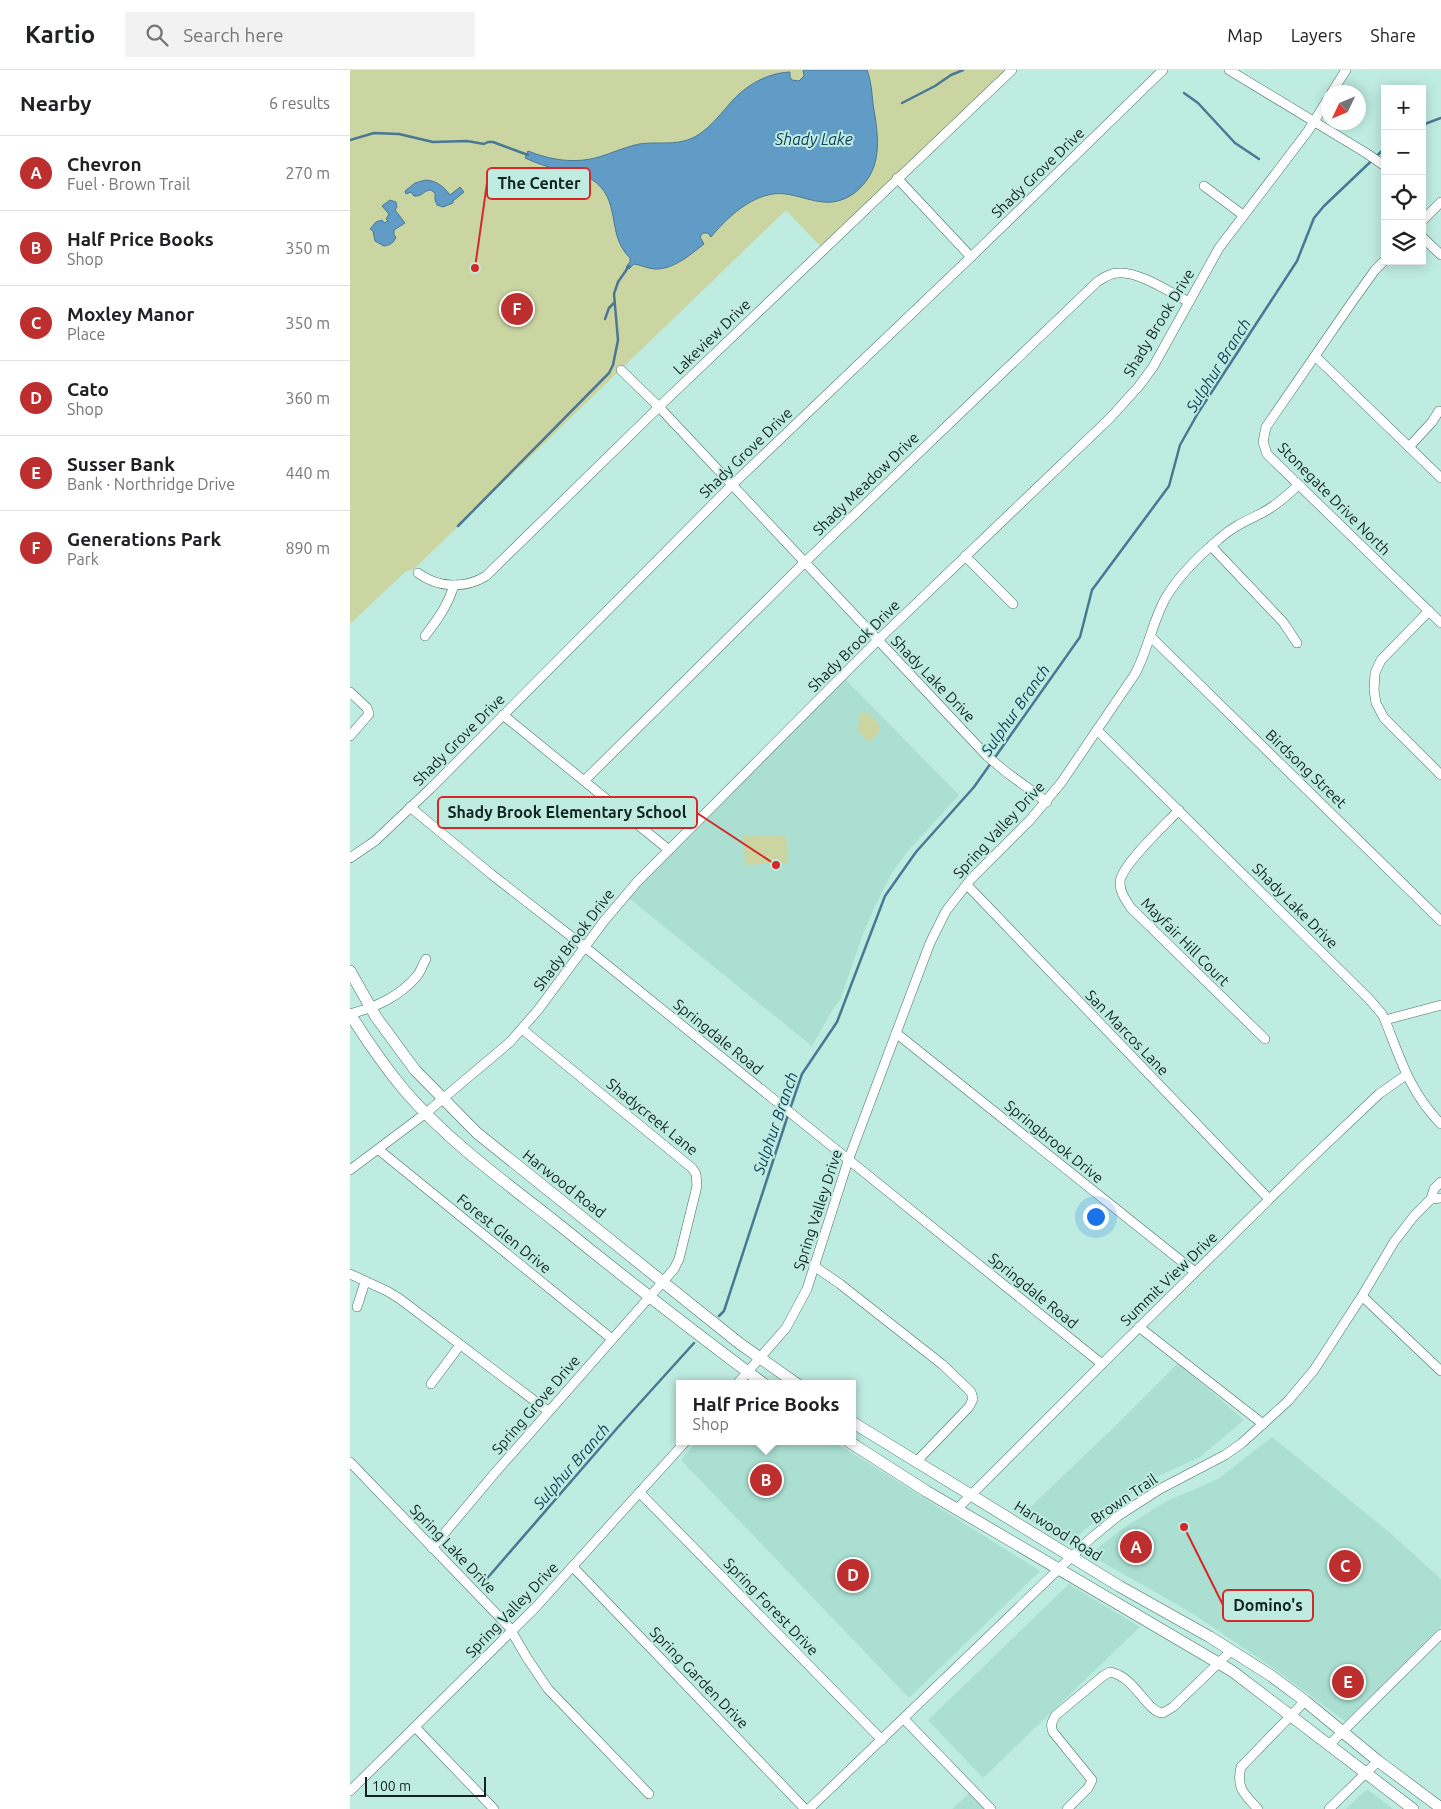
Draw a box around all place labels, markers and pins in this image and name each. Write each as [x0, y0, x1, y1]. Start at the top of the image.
callout: The Center [487, 168, 590, 199]
pin: F [501, 290, 533, 328]
callout: Shady Brook Elementary School [438, 797, 697, 828]
pin: B [750, 1461, 782, 1499]
pin: A [1120, 1528, 1152, 1566]
pin: C [1329, 1547, 1361, 1585]
pin: D [837, 1556, 869, 1594]
callout: Domino's [1223, 1590, 1313, 1621]
pin: E [1332, 1663, 1364, 1701]

